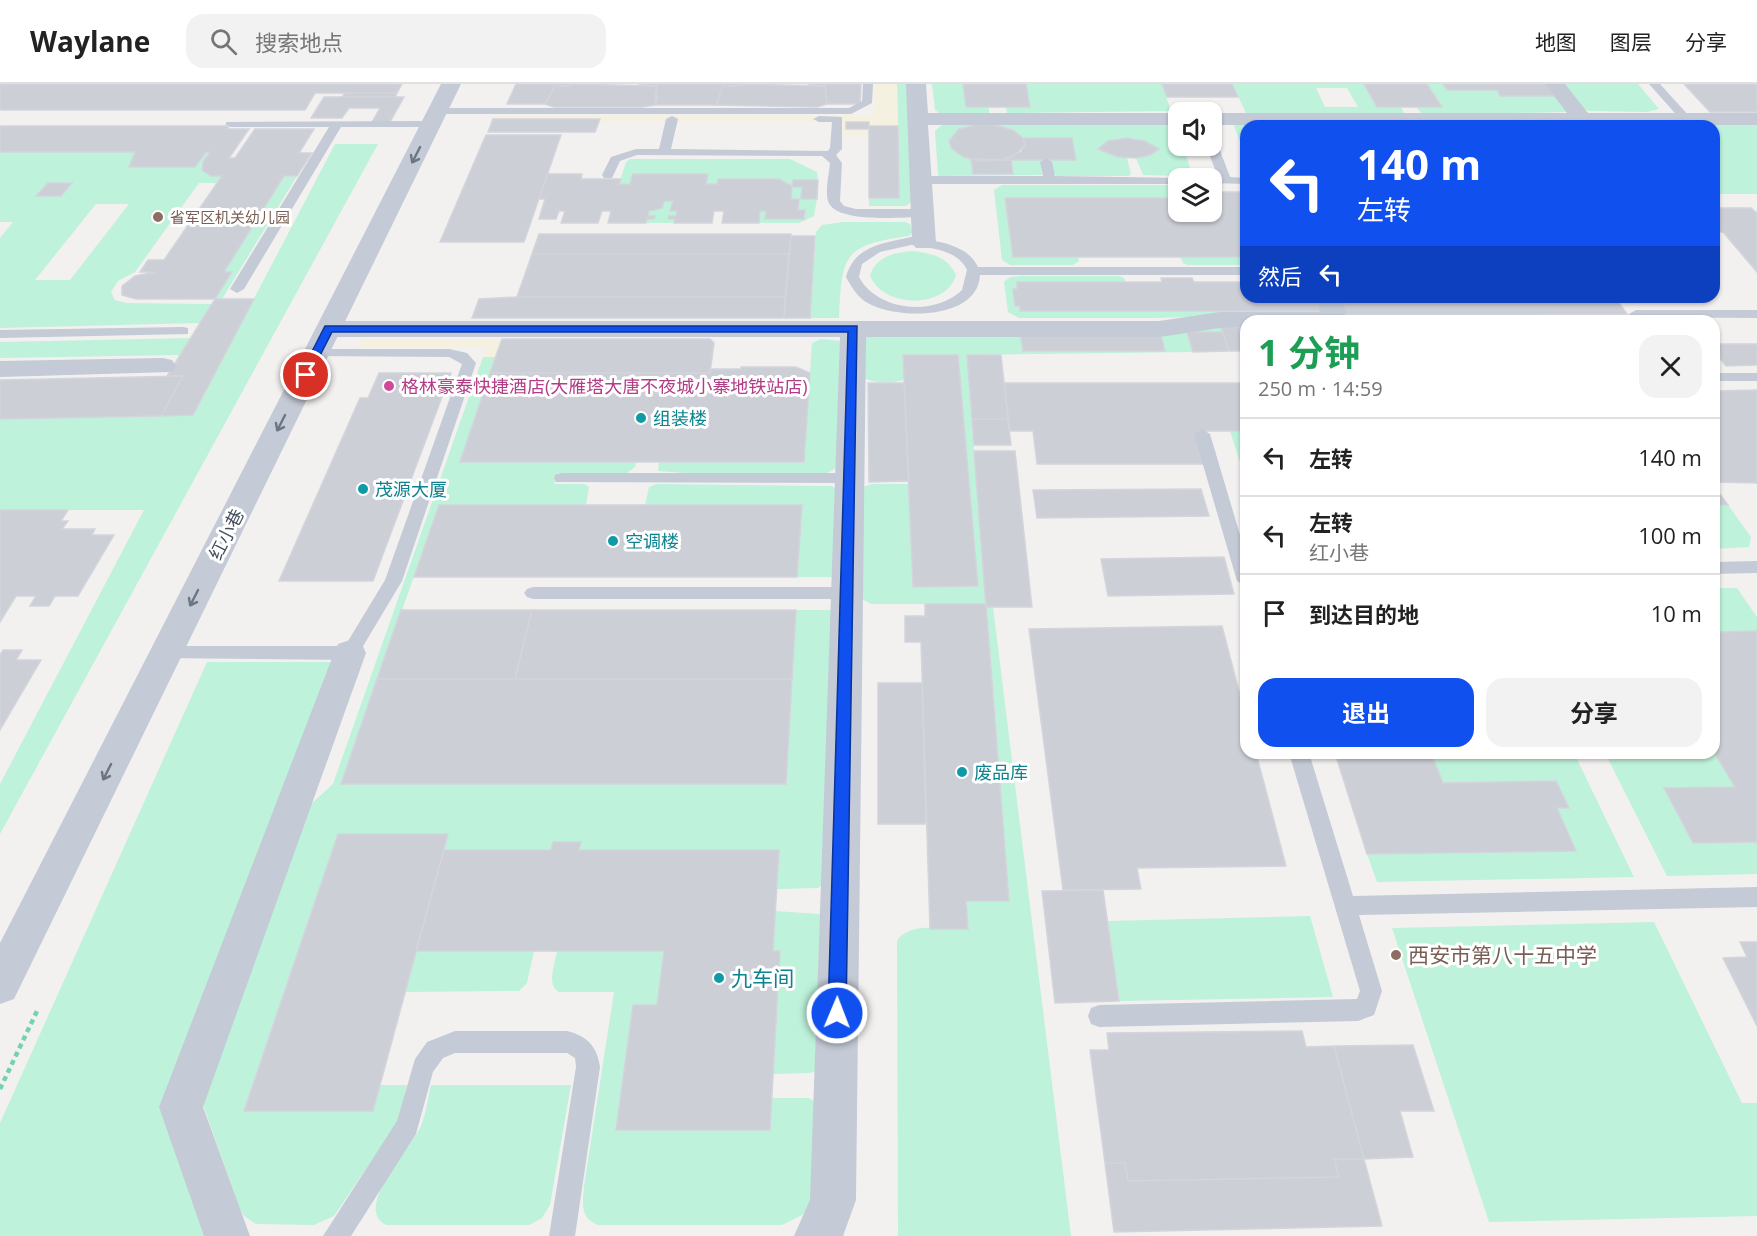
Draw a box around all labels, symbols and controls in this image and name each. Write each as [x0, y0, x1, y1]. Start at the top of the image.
search box [186, 14, 606, 68]
text: Waylane [30, 22, 150, 60]
icon: search [207, 25, 240, 58]
text: 搜索地点 [255, 27, 343, 57]
text: 地图 [1535, 28, 1577, 56]
text: 图层 [1610, 28, 1652, 56]
text: 分享 [1685, 28, 1727, 56]
map controls [1168, 102, 1222, 222]
button: sound [1168, 102, 1222, 156]
text: 140 m [1357, 135, 1481, 192]
icon: left [1258, 144, 1336, 222]
one-way arrow [409, 146, 421, 164]
button: layers [1168, 168, 1222, 222]
text: 左转 [1357, 191, 1411, 228]
place label: 省军区机关幼儿园 [170, 207, 290, 227]
marker: 省军区机关幼儿园 [151, 210, 165, 224]
icon: left [1314, 258, 1347, 291]
text: 然后 [1258, 261, 1302, 291]
text: 1 分钟 [1258, 328, 1360, 377]
button: close [1639, 335, 1702, 398]
pin [280, 349, 331, 400]
icon: arrive [289, 358, 322, 391]
place label: 格林豪泰快捷酒店(大雁塔大唐不夜城小寨地铁站店) [401, 374, 808, 398]
text: 250 m · 14:59 [1258, 375, 1383, 402]
marker: 格林豪泰快捷酒店(大雁塔大唐不夜城小寨地铁站店) [382, 379, 396, 393]
place label: 组装楼 [653, 406, 707, 430]
marker: 组装楼 [634, 411, 648, 425]
one-way arrow [275, 414, 287, 432]
icon: left [1258, 441, 1291, 474]
text: 140 m [1638, 442, 1702, 472]
text: 左转 [1309, 443, 1353, 473]
place label: 茂源大厦 [375, 477, 447, 501]
marker: 茂源大厦 [356, 482, 370, 496]
street label: 红小巷 [203, 504, 249, 564]
text: 左转 [1309, 507, 1353, 537]
icon: left [1258, 519, 1291, 552]
text: 100 m [1638, 520, 1702, 550]
place label: 空调楼 [625, 529, 679, 553]
marker: 空调楼 [606, 534, 620, 548]
text: 红小巷 [1309, 539, 1369, 566]
one-way arrow [188, 588, 199, 606]
icon: arrive [1258, 597, 1291, 630]
text: 10 m [1651, 598, 1702, 628]
text: 到达目的地 [1309, 599, 1419, 629]
button: 退出 [1258, 678, 1474, 747]
button: 分享 [1486, 678, 1702, 747]
place label: 废品库 [974, 760, 1028, 784]
one-way arrow [100, 763, 112, 781]
marker: 废品库 [955, 765, 969, 779]
place label: 西安市第八十五中学 [1408, 941, 1597, 969]
marker: 西安市第八十五中学 [1389, 948, 1403, 962]
place label: 九车间 [731, 964, 794, 992]
marker: 九车间 [712, 971, 726, 985]
position arrow [805, 981, 869, 1045]

